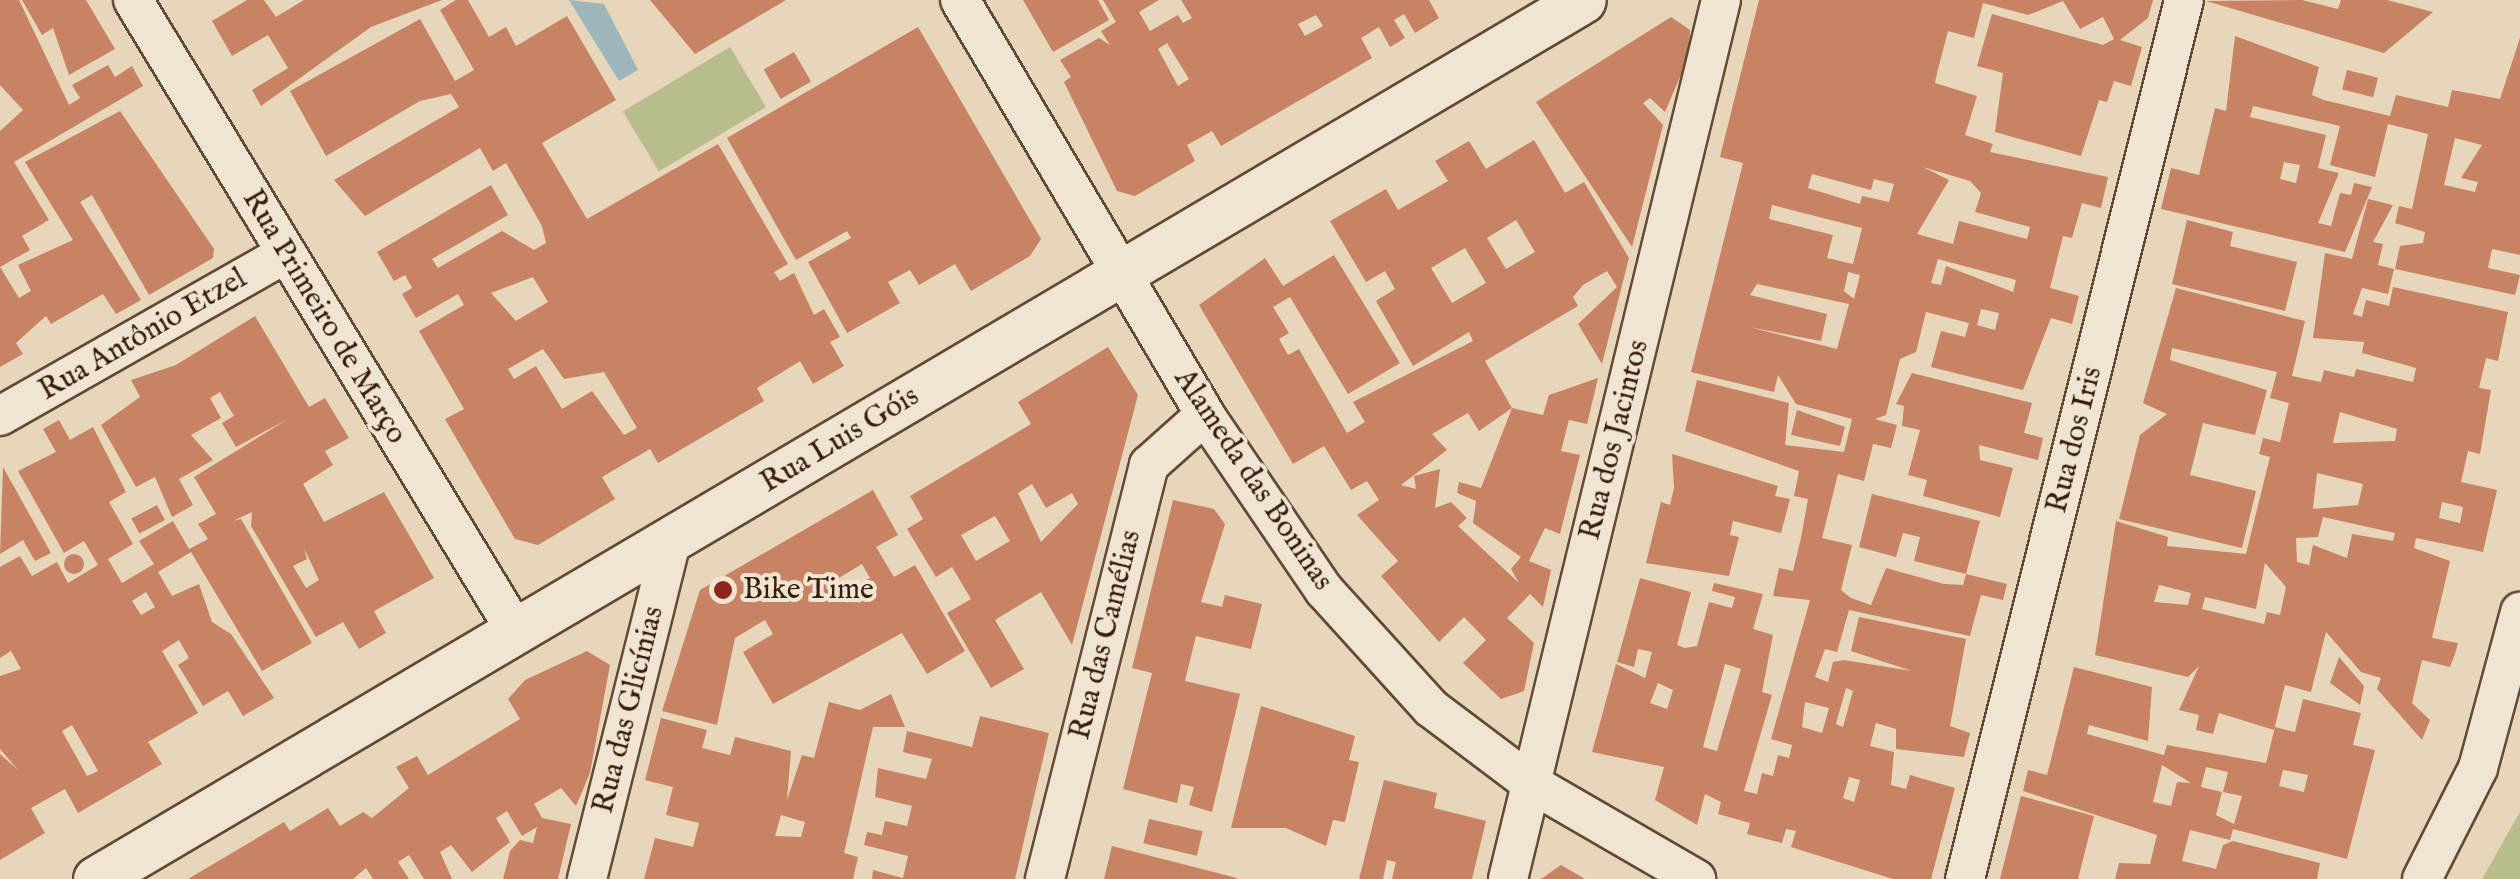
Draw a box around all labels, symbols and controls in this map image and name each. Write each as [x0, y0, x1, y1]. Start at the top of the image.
street label: Rua Primeiro de Março [234, 183, 414, 451]
street label: Rua Antônio Etzel [33, 261, 253, 409]
street label: Rua dos Jacintos [1573, 336, 1657, 544]
street label: Alameda das Boninas [1166, 362, 1340, 598]
street label: Rua dos Iris [2039, 363, 2111, 517]
street label: Rua Luis Góis [754, 379, 926, 501]
street label: Rua das Camélias [1063, 526, 1149, 744]
place label: Bike Time [743, 572, 874, 608]
marker: Bike Time [712, 579, 734, 601]
street label: Rua das Glicínias [586, 603, 672, 817]

